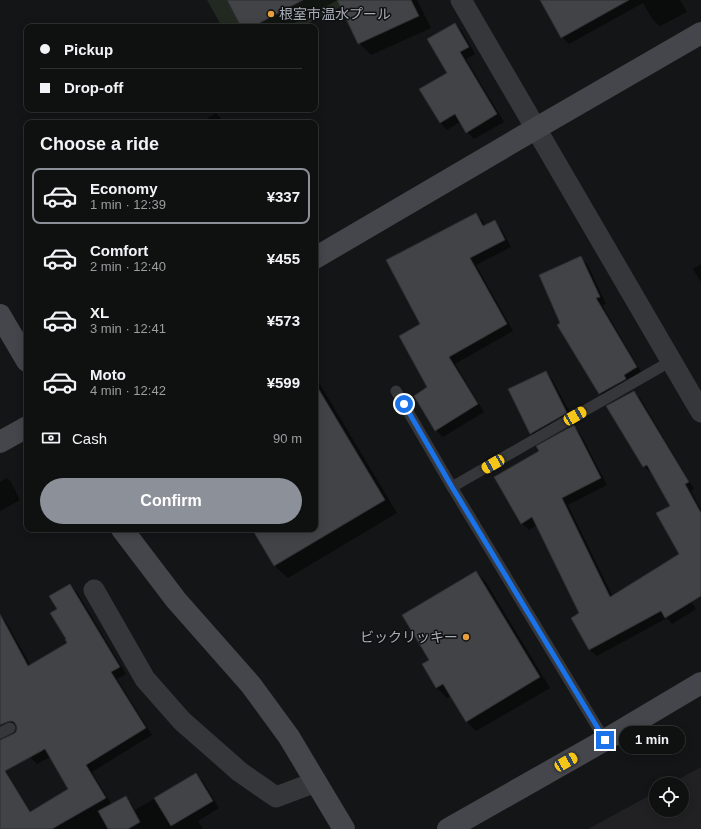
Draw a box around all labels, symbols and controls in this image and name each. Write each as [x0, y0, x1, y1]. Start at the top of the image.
place label: 根室市温水プール [279, 6, 391, 22]
marker: 根室市温水プール [266, 9, 276, 19]
text: Pickup [64, 41, 113, 58]
text: Drop-off [64, 79, 123, 96]
text: Choose a ride [40, 134, 159, 154]
icon: car [42, 178, 78, 214]
text: Economy [90, 180, 158, 197]
text: ¥337 [267, 188, 300, 205]
text: 1 min · 12:39 [90, 197, 166, 212]
icon: car [42, 240, 78, 276]
text: Comfort [90, 242, 148, 259]
text: ¥455 [267, 250, 300, 267]
text: 2 min · 12:40 [90, 259, 166, 274]
icon: car [42, 302, 78, 338]
text: XL [90, 304, 109, 321]
text: ¥573 [267, 312, 300, 329]
text: 3 min · 12:41 [90, 321, 166, 336]
icon: car [42, 364, 78, 400]
text: Moto [90, 366, 126, 383]
text: ¥599 [267, 374, 300, 391]
text: 4 min · 12:42 [90, 383, 166, 398]
route start [395, 395, 413, 413]
car [562, 405, 588, 427]
icon: cash [40, 427, 62, 449]
text: Cash [72, 430, 107, 447]
text: 90 m [273, 431, 302, 446]
car [480, 453, 506, 475]
button: Confirm [40, 478, 302, 524]
place label: ビックリッキー [360, 629, 458, 645]
marker: ビックリッキー [461, 632, 471, 642]
callout: 1 min [619, 726, 685, 754]
route end [596, 731, 614, 749]
text: 1 min [635, 732, 669, 747]
car [553, 751, 579, 773]
map controls [649, 777, 689, 817]
button: locate [649, 777, 689, 817]

